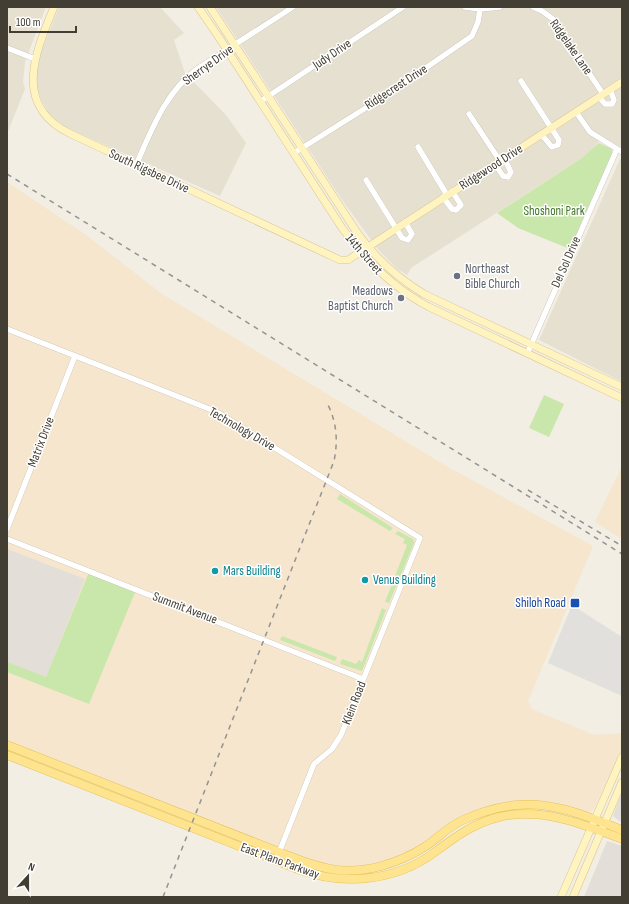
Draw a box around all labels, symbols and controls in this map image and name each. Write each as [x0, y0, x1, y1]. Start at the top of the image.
scale bar [10, 8, 76, 34]
text: 100 m [16, 15, 41, 30]
street label: Ridgelake Lane [546, 16, 596, 78]
street label: Judy Drive [309, 35, 354, 73]
street label: Sherrye Drive [180, 41, 236, 89]
street label: Ridgecrest Drive [362, 61, 430, 113]
street label: Ridgewood Drive [456, 141, 526, 193]
street label: South Rigsbee Drive [106, 145, 192, 197]
park label: Shoshoni Park [523, 203, 585, 219]
street label: 14th Street [342, 230, 386, 278]
street label: Del Sol Drive [548, 234, 584, 290]
place label: Northeast Bible Church [465, 261, 520, 292]
marker: Northeast Bible Church [452, 271, 462, 281]
place label: Meadows Baptist Church [328, 283, 393, 314]
marker: Meadows Baptist Church [396, 293, 406, 303]
street label: Technology Drive [206, 404, 278, 454]
street label: Matrix Drive [24, 415, 58, 469]
place label: Mars Building [223, 563, 281, 579]
marker: Mars Building [210, 566, 220, 576]
place label: Venus Building [373, 572, 436, 588]
marker: Venus Building [360, 575, 370, 585]
street label: Summit Avenue [150, 588, 220, 628]
place label: Shiloh Road [515, 595, 566, 611]
marker: Shiloh Road [569, 597, 581, 609]
street label: Klein Road [338, 679, 370, 727]
street label: East Plano Parkway [238, 839, 322, 883]
north arrow [8, 856, 48, 896]
text: N [26, 860, 37, 874]

